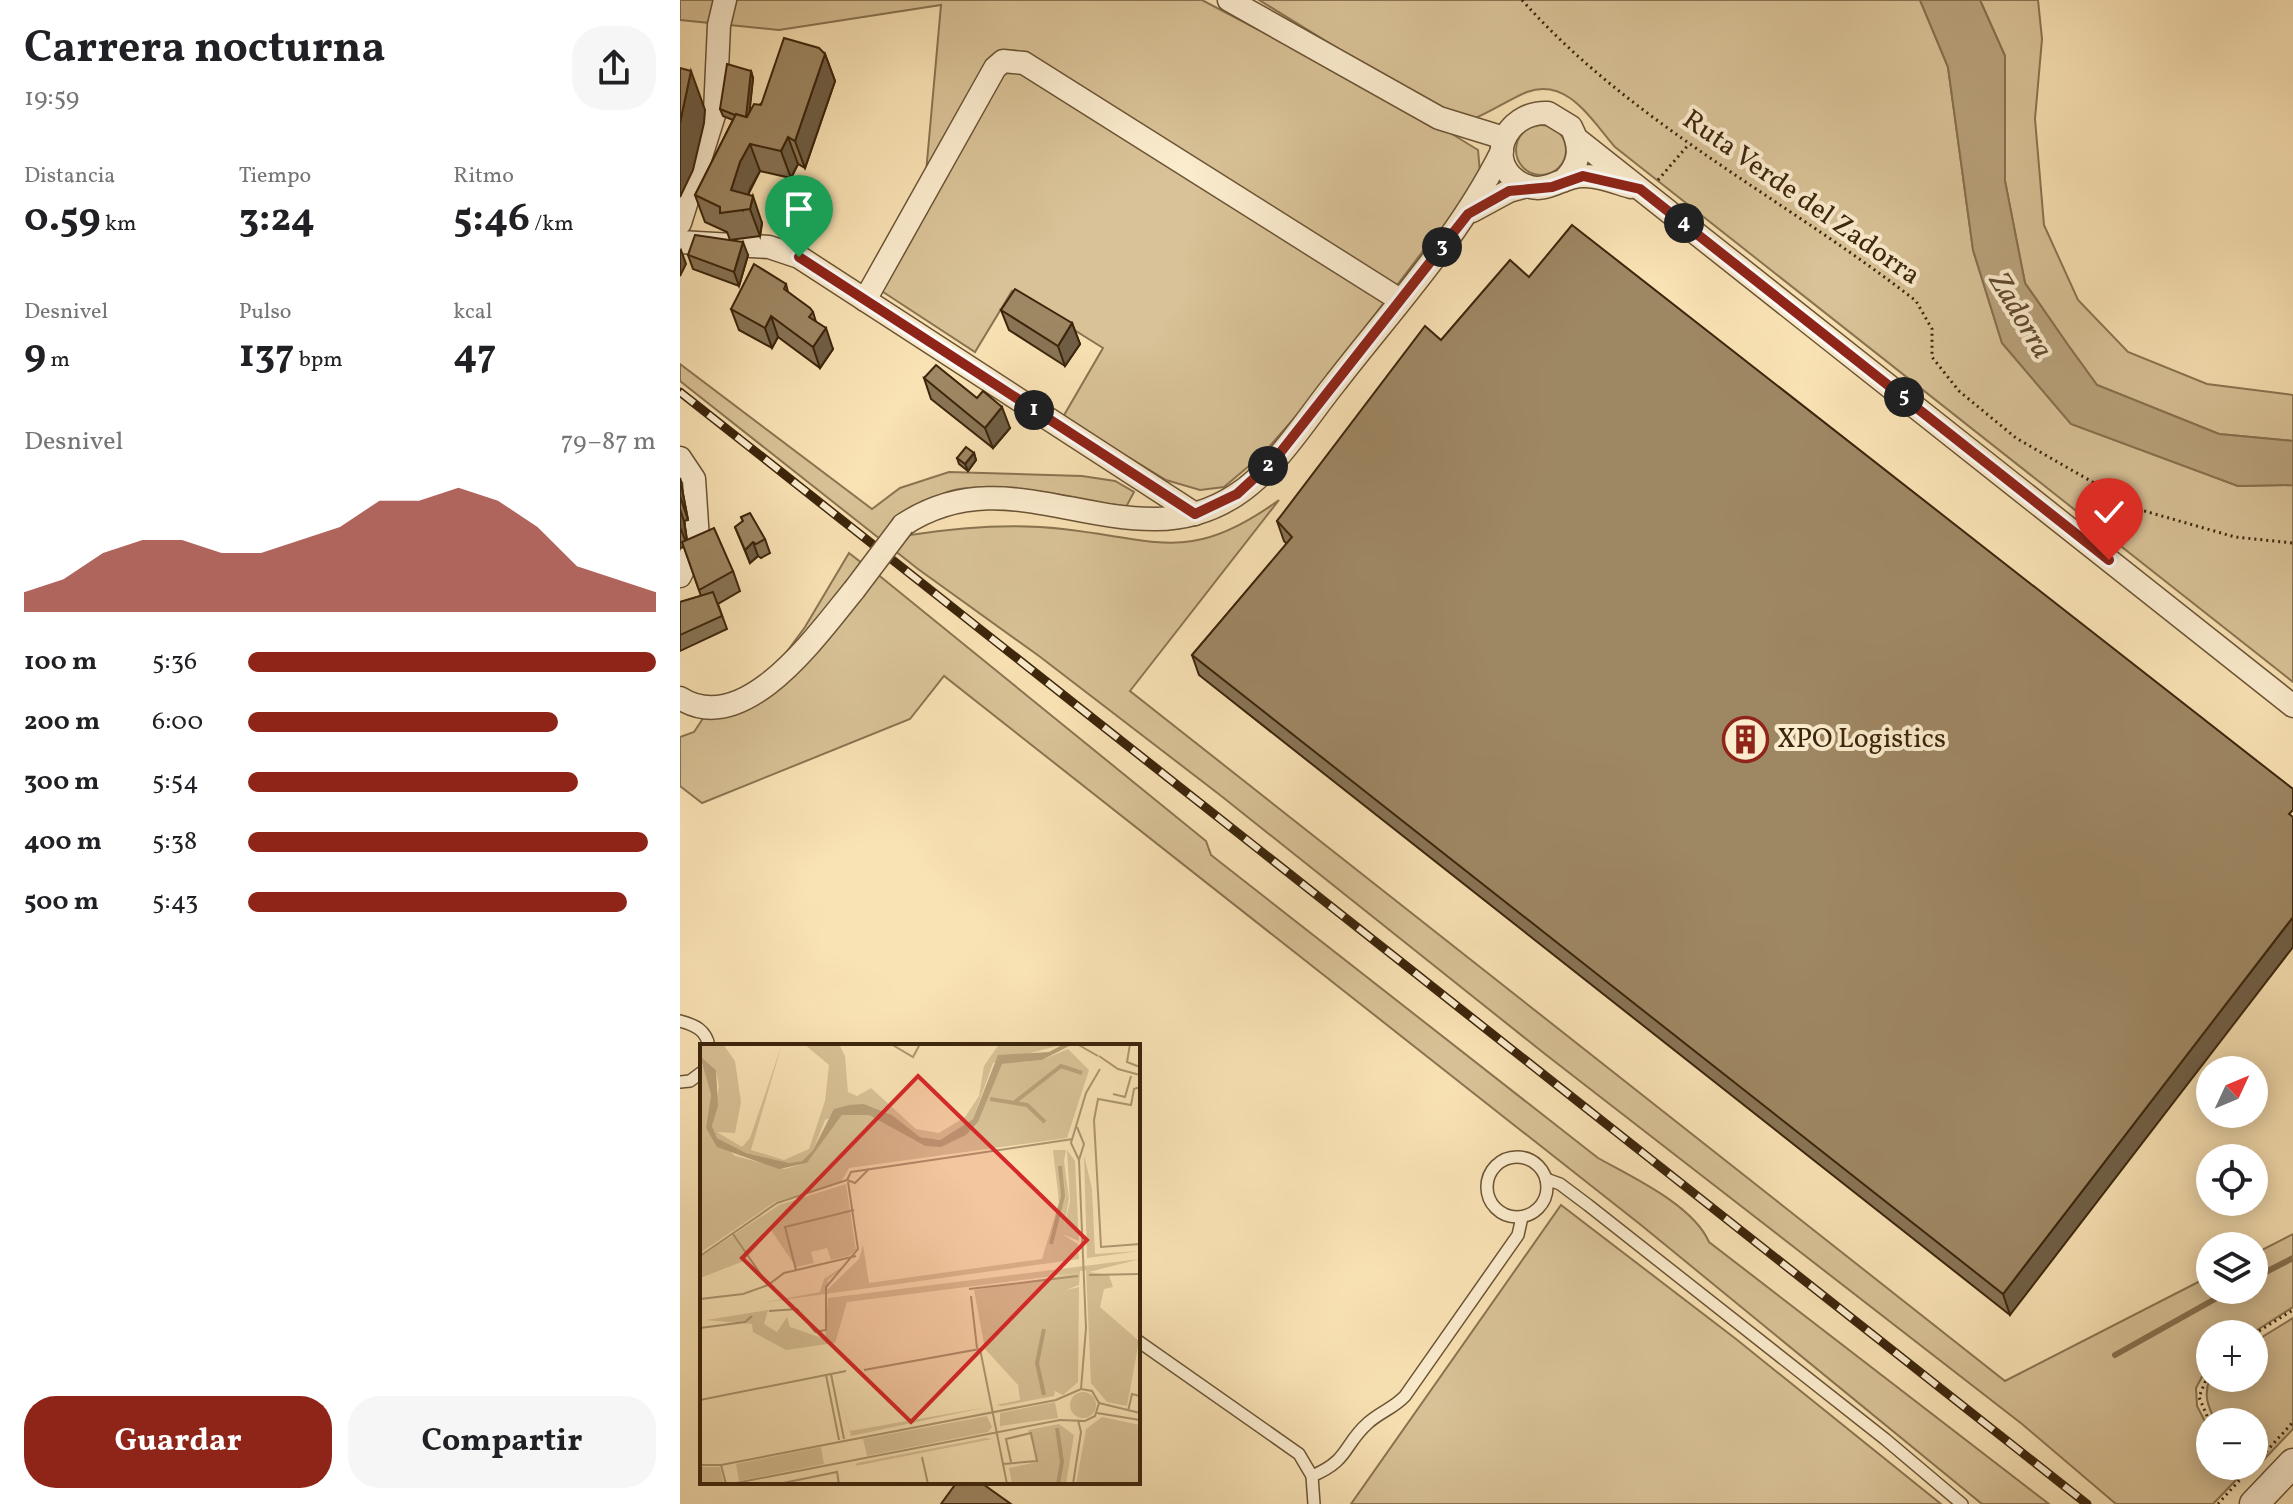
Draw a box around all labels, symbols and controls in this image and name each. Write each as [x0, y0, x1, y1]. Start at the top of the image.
text: Carrera nocturna [24, 19, 386, 80]
button: share [572, 26, 656, 110]
text: 19:59 [24, 80, 79, 116]
street label: Ruta Verde del Zadorra [1674, 101, 1928, 295]
text: Distancia [24, 161, 115, 192]
text: Tiempo [239, 161, 311, 192]
text: Ritmo [453, 161, 514, 192]
pin [765, 175, 833, 257]
icon: arrive [777, 187, 821, 231]
text: 0.59 [24, 192, 101, 248]
text: 3:24 [239, 192, 315, 248]
text: 5:46 [453, 192, 530, 248]
pin: 4 [1664, 203, 1704, 243]
text: 4 [1677, 207, 1691, 238]
text: km [101, 209, 136, 240]
text: /km [530, 209, 574, 240]
pin: 3 [1422, 227, 1462, 267]
text: 3 [1436, 231, 1448, 262]
water label: Zadorra [1977, 264, 2062, 367]
text: Desnivel [24, 297, 108, 328]
text: Pulso [239, 297, 292, 328]
text: kcal [453, 297, 492, 328]
text: 9 [24, 328, 46, 384]
text: 137 [239, 328, 294, 384]
text: 47 [453, 328, 496, 384]
text: m [46, 345, 70, 376]
text: bpm [294, 345, 343, 376]
pin: 5 [1884, 377, 1924, 417]
text: 5 [1899, 381, 1909, 412]
pin: 1 [1014, 390, 1054, 430]
text: 1 [1030, 394, 1038, 425]
text: Desnivel [24, 424, 123, 460]
text: 79–87 m [561, 424, 656, 460]
pin: 2 [1248, 446, 1288, 486]
text: 2 [1262, 450, 1274, 481]
pin [2075, 478, 2143, 560]
icon: check [2087, 490, 2131, 534]
text: 100 m [24, 644, 97, 680]
text: 5:36 [152, 644, 197, 680]
text: 200 m [24, 704, 100, 740]
text: 6:00 [152, 704, 203, 740]
building icon: XPO Logistics [1722, 715, 1770, 763]
place label: XPO Logistics [1777, 720, 1946, 759]
text: 300 m [24, 764, 100, 800]
text: 5:54 [152, 764, 199, 800]
text: 400 m [24, 824, 102, 860]
text: 5:38 [152, 824, 197, 860]
text: 500 m [24, 884, 99, 920]
text: 5:43 [152, 884, 198, 920]
inset map [700, 1044, 1140, 1484]
north arrow [2196, 1056, 2268, 1128]
map controls [2196, 1056, 2268, 1480]
button: locate [2196, 1144, 2268, 1216]
button: layers [2196, 1232, 2268, 1304]
button: + [2196, 1320, 2268, 1392]
button: Guardar [24, 1396, 332, 1488]
button: Compartir [348, 1396, 656, 1488]
button: − [2196, 1408, 2268, 1480]

